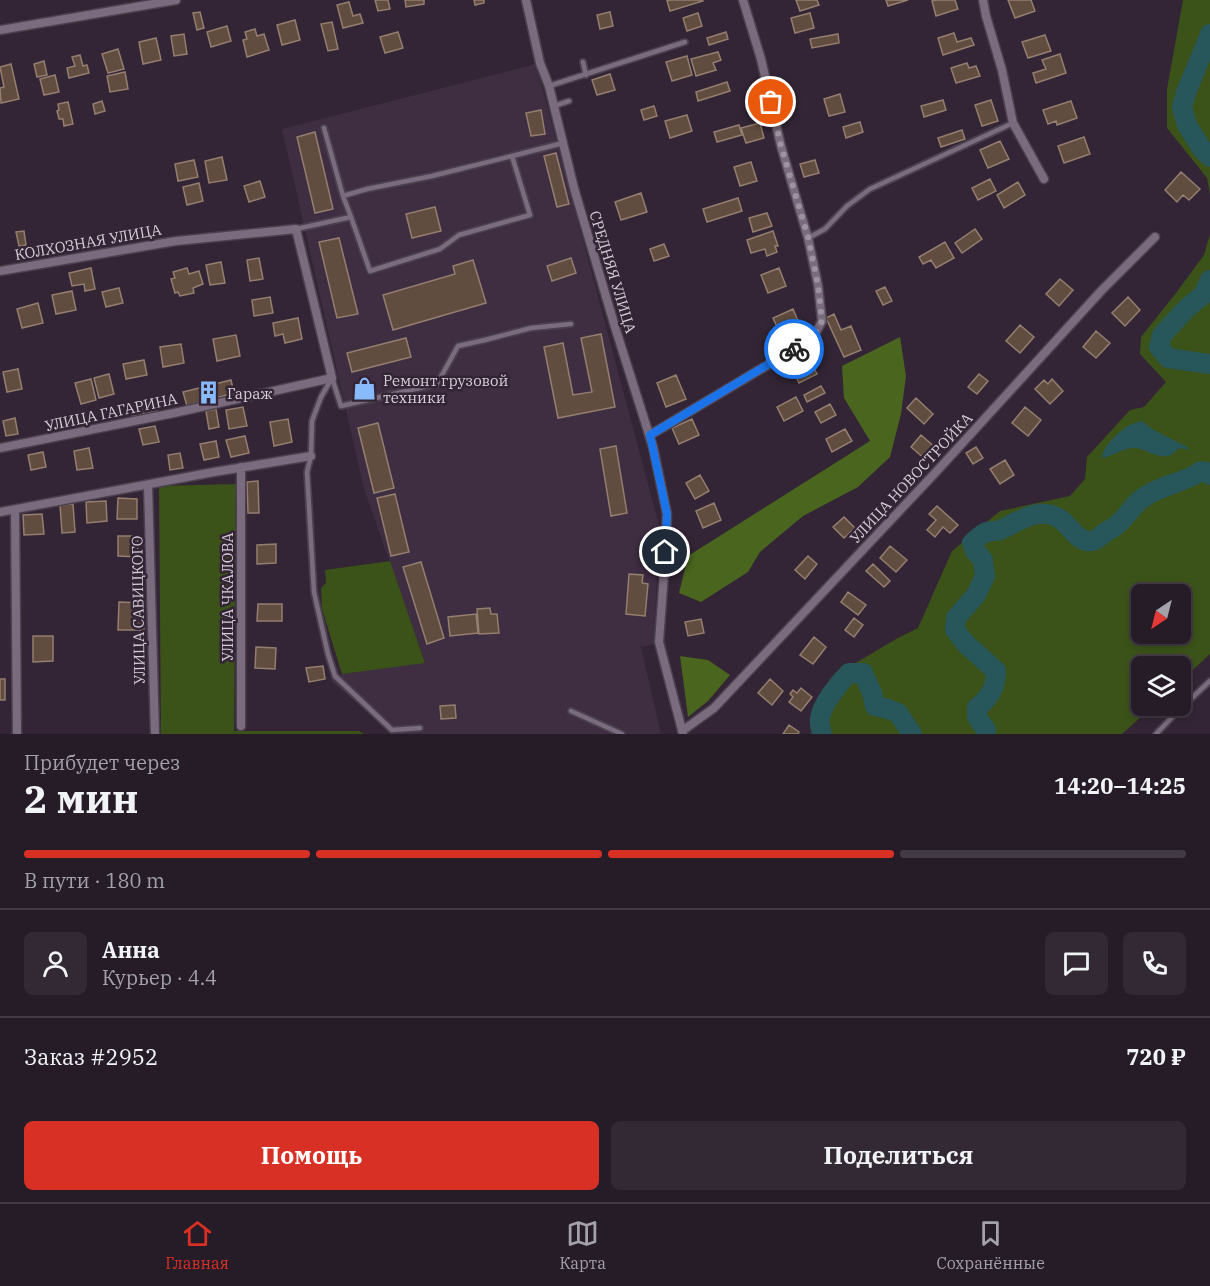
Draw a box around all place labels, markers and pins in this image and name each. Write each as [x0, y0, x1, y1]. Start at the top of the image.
pin [745, 76, 796, 127]
place label: Ремонт грузовой техники [383, 371, 509, 407]
shop icon: Ремонт грузовой техники [352, 376, 378, 402]
building icon: Гараж [196, 380, 222, 406]
place label: Гараж [227, 384, 272, 403]
pin [639, 526, 690, 577]

